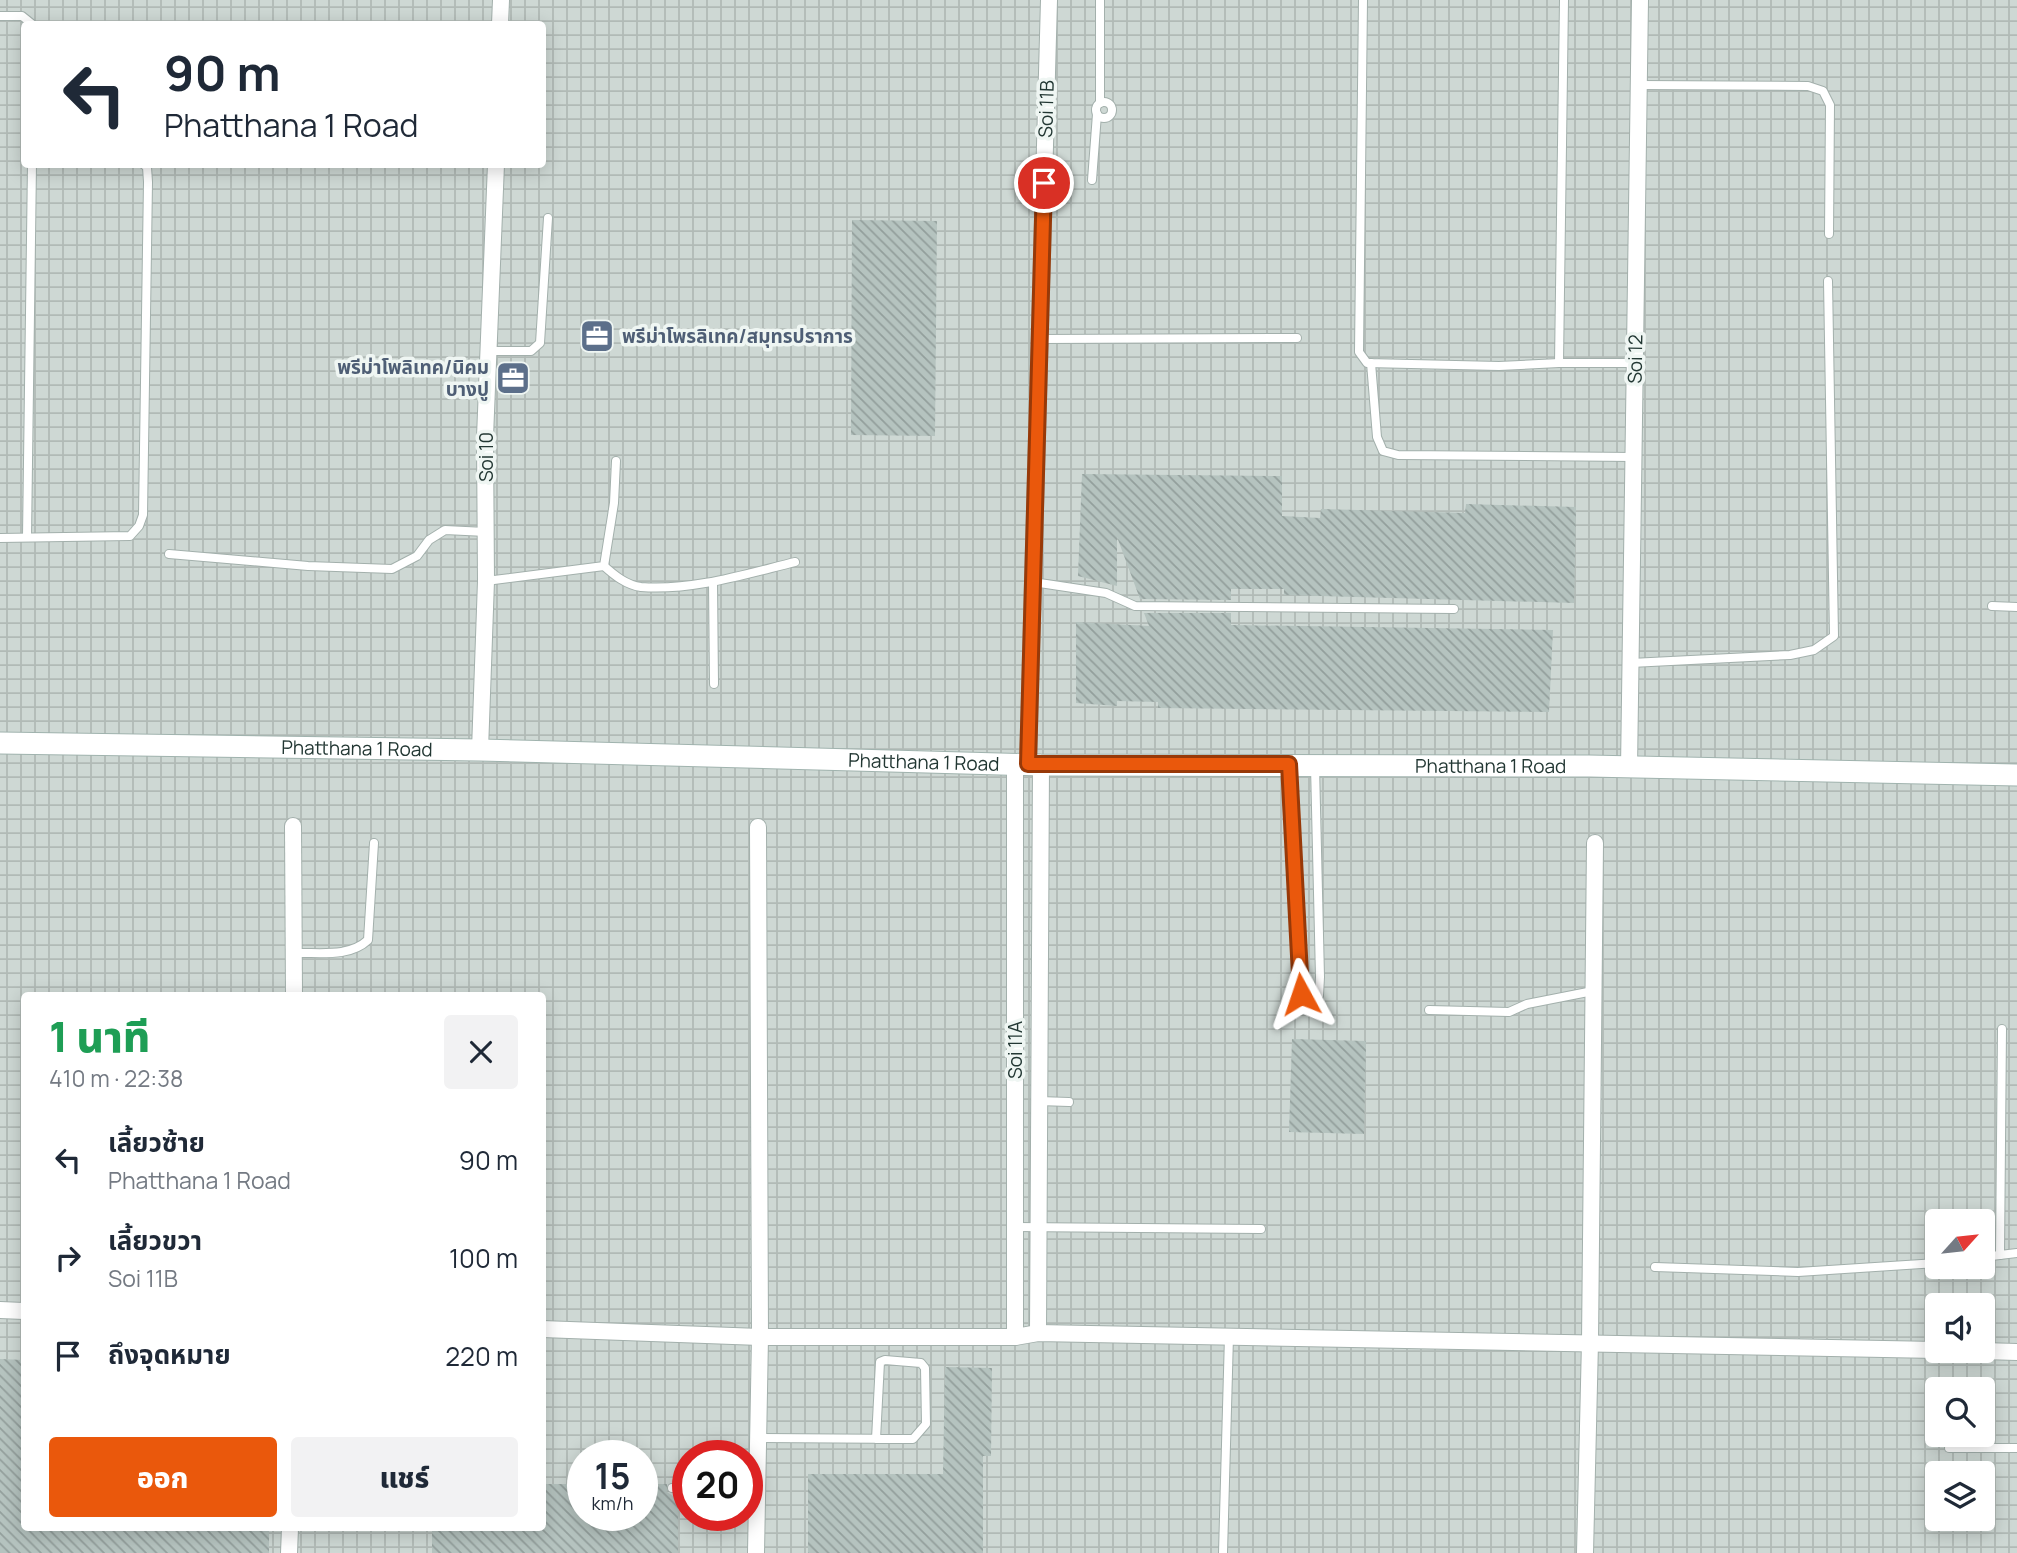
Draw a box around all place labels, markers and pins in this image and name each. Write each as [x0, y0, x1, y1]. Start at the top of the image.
pin [1014, 153, 1074, 213]
office icon: พรีม่าโพรลิเทค/สมุทรปราการ [578, 317, 616, 355]
place label: พรีม่าโพรลิเทค/สมุทรปราการ [622, 323, 853, 349]
place label: พรีม่าโพลิเทค/นิคม บางปู [337, 354, 489, 402]
office icon: พรีม่าโพลิเทค/นิคม บางปู [494, 359, 532, 397]

